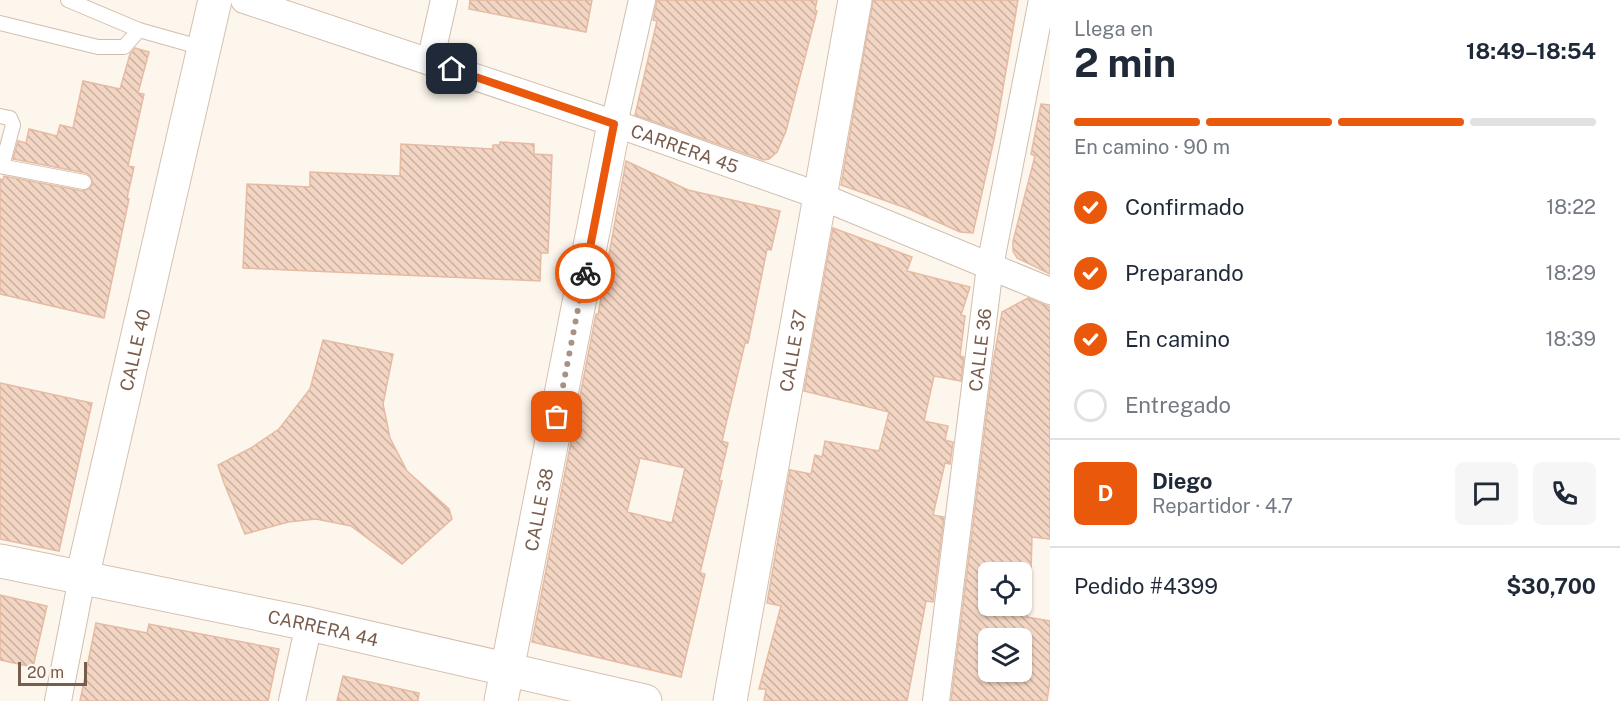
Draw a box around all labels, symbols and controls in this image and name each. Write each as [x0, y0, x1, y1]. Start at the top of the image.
text: Llega en [1074, 17, 1153, 41]
text: 18:49–18:54 [1466, 38, 1596, 64]
text: 2 min [1074, 40, 1176, 86]
pin [426, 43, 477, 94]
icon: home [435, 52, 468, 85]
street label: CARRERA 45 [628, 119, 741, 177]
text: En camino · 90 m [1074, 135, 1230, 159]
icon: check [1074, 191, 1107, 224]
text: Confirmado [1125, 194, 1244, 220]
text: 18:22 [1546, 195, 1596, 219]
courier [555, 243, 615, 303]
icon: bike [569, 257, 602, 290]
icon: check [1074, 257, 1107, 290]
text: Preparando [1125, 260, 1244, 286]
text: 18:29 [1546, 261, 1596, 285]
street label: CALLE 40 [115, 307, 154, 393]
street label: CALLE 36 [964, 307, 995, 393]
street label: CALLE 37 [775, 308, 810, 393]
icon: check [1074, 323, 1107, 356]
text: En camino [1125, 326, 1230, 352]
text: 18:39 [1545, 327, 1596, 351]
pin [531, 391, 582, 442]
text: Entregado [1125, 392, 1231, 418]
icon: bag [540, 400, 573, 433]
button: chat [1455, 462, 1518, 525]
button: phone [1533, 462, 1596, 525]
street label: CALLE 38 [520, 466, 557, 553]
text: Diego [1152, 468, 1212, 494]
text: D [1098, 480, 1113, 506]
text: Repartidor · 4.7 [1152, 494, 1293, 518]
map controls [978, 562, 1032, 682]
button: locate [978, 562, 1032, 616]
text: Pedido #4399 [1074, 573, 1218, 599]
text: $30,700 [1506, 573, 1596, 599]
street label: CARRERA 44 [266, 605, 381, 650]
button: layers [978, 628, 1032, 682]
scale bar [18, 659, 87, 686]
text: 20 m [27, 663, 64, 682]

